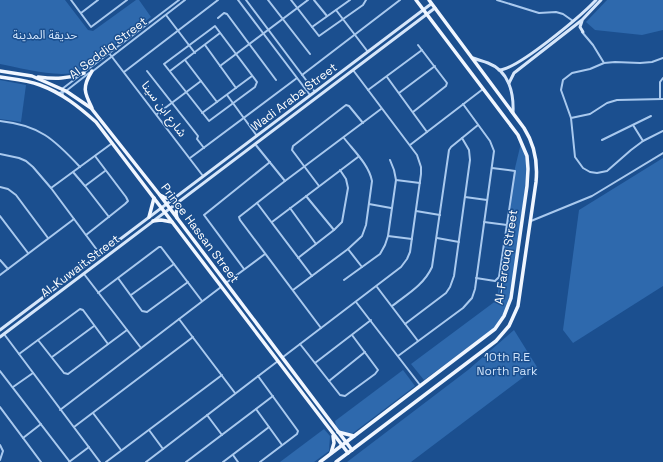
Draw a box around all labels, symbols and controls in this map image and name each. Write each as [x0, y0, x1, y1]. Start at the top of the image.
street label: Al Seddiq Street [66, 13, 150, 83]
park label: حديقة المدينة [13, 27, 77, 43]
street label: Wadi Araba Street [248, 59, 340, 135]
street label: شارع ابن سينا [137, 78, 190, 141]
street label: Prince Hassan Street [157, 180, 243, 286]
street label: Al-Farouq Street [491, 208, 521, 306]
street label: Al-Kuwait Street [37, 231, 123, 301]
park label: 10th R.E North Park [477, 349, 538, 379]

